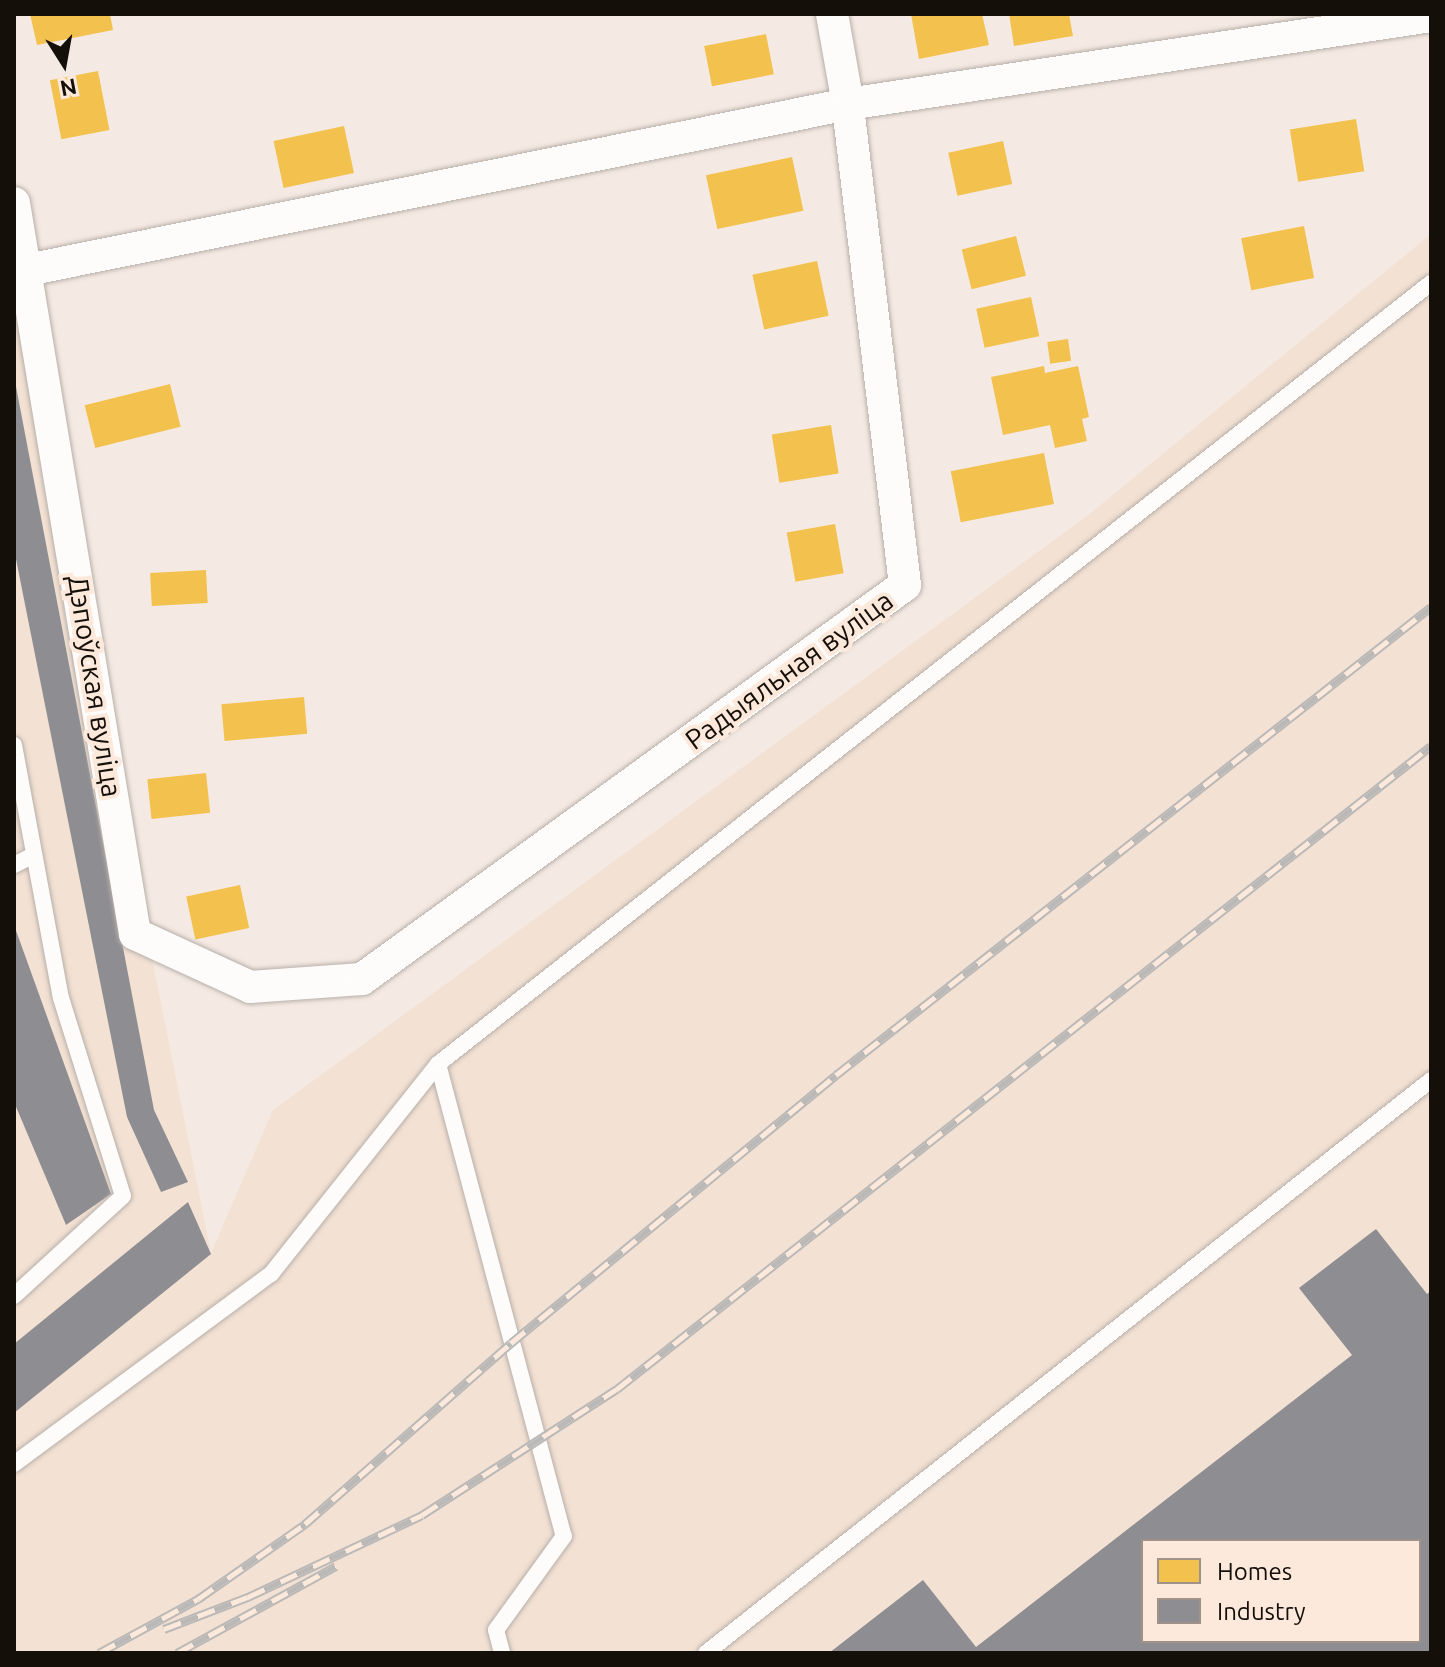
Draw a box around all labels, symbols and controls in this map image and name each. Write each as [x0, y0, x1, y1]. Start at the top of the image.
north arrow [24, 24, 104, 104]
text: N [58, 74, 79, 102]
street label: Дэпоўская вуліца [61, 572, 129, 800]
street label: Радыяльная вуліца [679, 583, 899, 757]
legend [1141, 1539, 1421, 1643]
text: Homes [1217, 1558, 1292, 1585]
text: Industry [1217, 1598, 1306, 1625]

